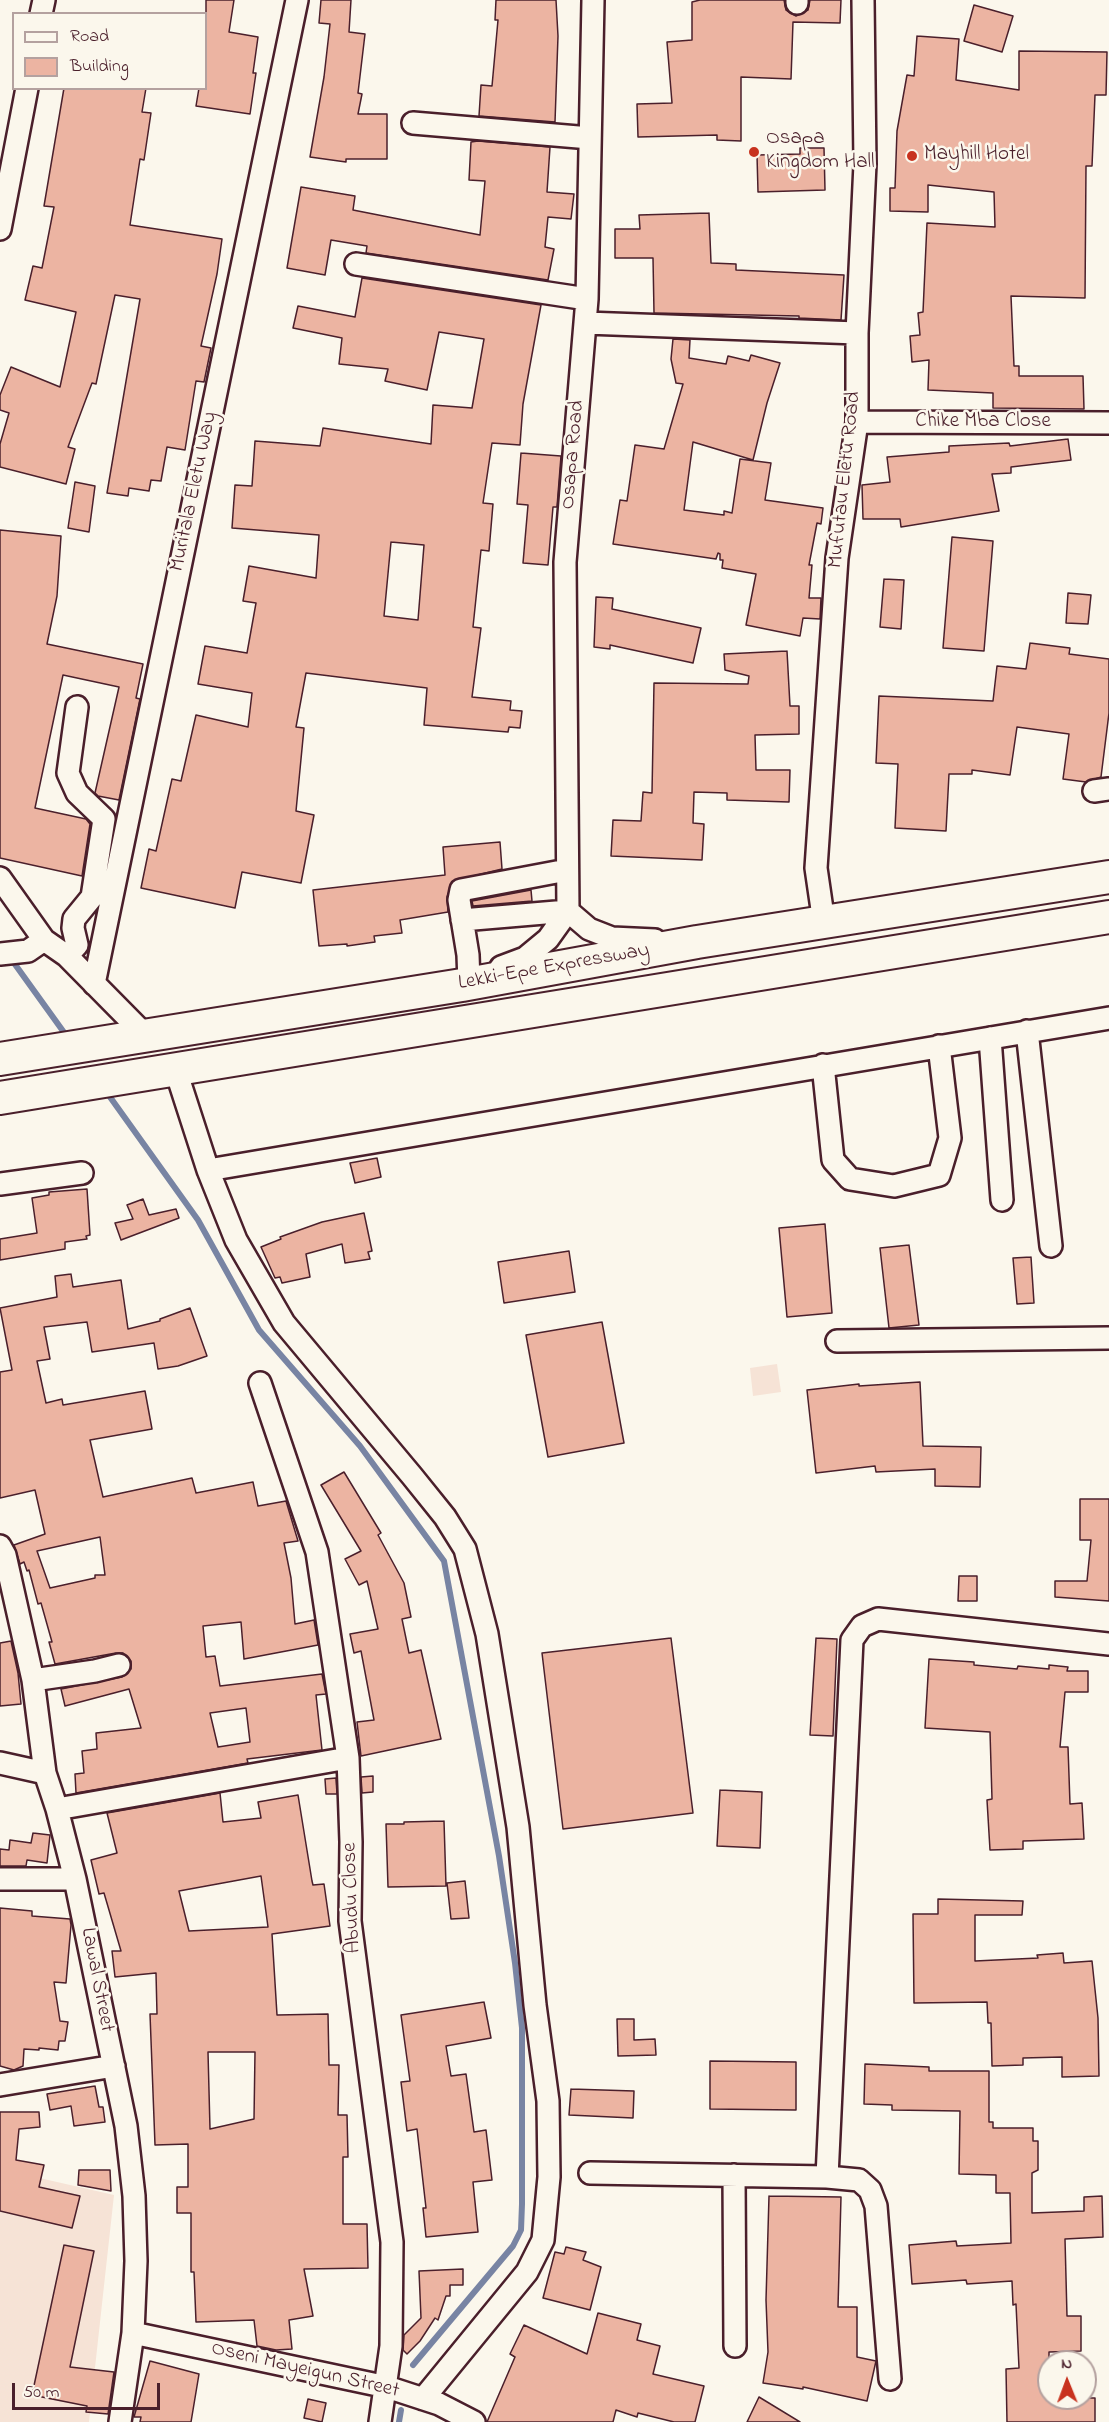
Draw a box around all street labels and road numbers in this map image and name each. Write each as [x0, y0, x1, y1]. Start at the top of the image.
street label: Mufutau Eletu Road [824, 390, 868, 570]
street label: Osapa Road [557, 399, 591, 511]
street label: Muritala Eletu Way [166, 410, 224, 574]
street label: Chike Mba Close [915, 410, 1051, 436]
street label: Lekki-Epe Expressway [456, 939, 652, 997]
street label: Abudu Close [338, 1842, 368, 1954]
street label: Lawal Street [74, 1926, 118, 2034]
street label: Oseni Mayeigun Street [209, 2337, 401, 2405]

